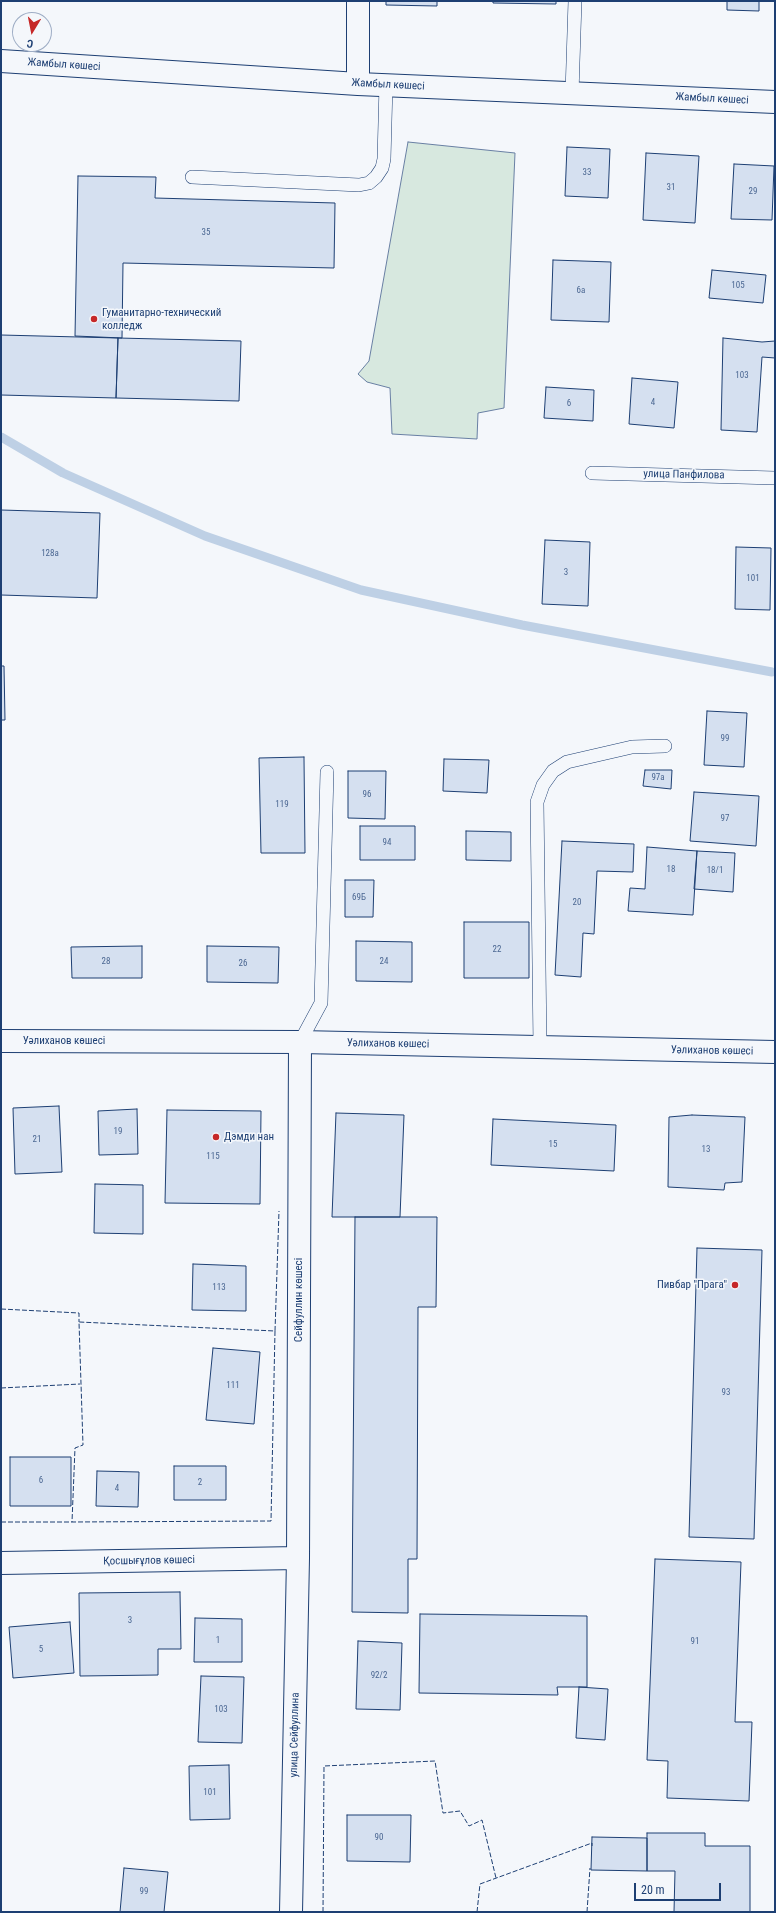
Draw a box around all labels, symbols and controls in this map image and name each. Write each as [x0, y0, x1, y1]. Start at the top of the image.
north arrow [12, 12, 52, 52]
text: С [26, 36, 34, 50]
street label: Жамбыл көшесі [27, 56, 101, 74]
street label: Жамбыл көшесі [351, 76, 425, 94]
street label: Жамбыл көшесі [675, 90, 749, 108]
house number: 33 [583, 168, 591, 178]
house number: 31 [667, 183, 675, 193]
house number: 29 [749, 187, 757, 197]
house number: 35 [202, 228, 210, 238]
house number: 105 [731, 281, 745, 291]
house number: 6а [577, 286, 585, 296]
place label: Гуманитарно-технический колледж [102, 306, 221, 332]
marker: Гуманитарно-технический колледж [89, 314, 99, 324]
house number: 103 [735, 371, 749, 381]
house number: 4 [651, 398, 655, 408]
house number: 6 [567, 399, 571, 409]
street label: улица Панфилова [643, 468, 725, 482]
house number: 128а [41, 549, 59, 559]
house number: 3 [564, 568, 568, 578]
house number: 101 [746, 574, 760, 584]
house number: 99 [721, 734, 729, 744]
house number: 97а [651, 773, 665, 783]
house number: 96 [363, 790, 371, 800]
house number: 119 [275, 800, 289, 810]
house number: 97 [721, 814, 729, 824]
house number: 94 [383, 838, 391, 848]
house number: 18 [667, 865, 675, 875]
house number: 18/1 [707, 866, 723, 876]
house number: 69Б [352, 893, 366, 903]
house number: 20 [573, 898, 581, 908]
house number: 22 [493, 945, 501, 955]
house number: 28 [102, 957, 110, 967]
house number: 24 [380, 957, 388, 967]
house number: 26 [239, 959, 247, 969]
street label: Уәлиханов көшесі [23, 1034, 105, 1048]
street label: Уәлиханов көшесі [347, 1037, 429, 1051]
street label: Уәлиханов көшесі [671, 1044, 753, 1058]
house number: 19 [114, 1127, 122, 1137]
place label: Дэмди нан [224, 1130, 274, 1144]
marker: Дэмди нан [211, 1132, 221, 1142]
house number: 21 [33, 1135, 41, 1145]
house number: 15 [549, 1140, 557, 1150]
house number: 13 [702, 1145, 710, 1155]
house number: 115 [206, 1152, 220, 1162]
street label: Сейфуллин көшесі [292, 1258, 306, 1342]
place label: Пивбар "Прага" [657, 1278, 727, 1292]
marker: Пивбар "Прага" [730, 1280, 740, 1290]
house number: 113 [212, 1283, 226, 1293]
house number: 111 [226, 1381, 240, 1391]
house number: 93 [722, 1388, 730, 1398]
house number: 6 [39, 1476, 43, 1486]
house number: 2 [198, 1478, 202, 1488]
house number: 4 [115, 1484, 119, 1494]
street label: Қосшығұлов көшесі [103, 1554, 195, 1568]
house number: 3 [128, 1616, 132, 1626]
house number: 1 [216, 1636, 220, 1646]
house number: 91 [691, 1637, 699, 1647]
house number: 5 [39, 1645, 43, 1655]
house number: 92/2 [371, 1671, 387, 1681]
street label: улица Сейфуллина [288, 1692, 302, 1778]
house number: 103 [214, 1705, 228, 1715]
house number: 101 [203, 1788, 217, 1798]
house number: 90 [375, 1833, 383, 1843]
scale bar [636, 1875, 723, 1901]
text: 20 m [641, 1883, 665, 1897]
house number: 99 [140, 1887, 148, 1897]

